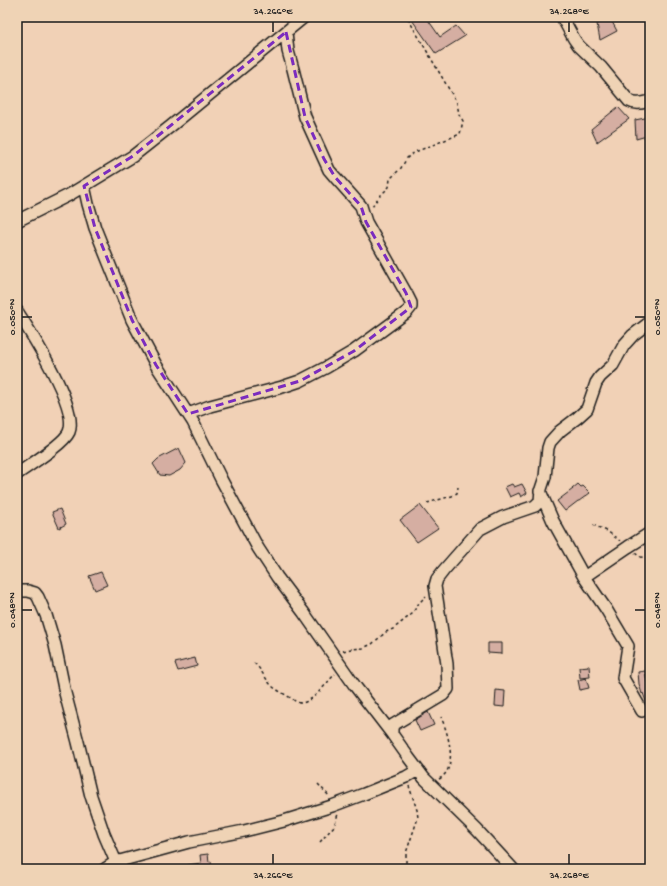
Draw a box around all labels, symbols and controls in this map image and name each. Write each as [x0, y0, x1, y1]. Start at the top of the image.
text: 34.266°E [253, 6, 293, 18]
text: 34.268°E [548, 6, 589, 18]
text: 0.050°N [7, 298, 19, 335]
text: 0.050°N [652, 298, 664, 335]
text: 0.048°N [7, 592, 19, 628]
text: 0.048°N [652, 592, 664, 628]
text: 34.266°E [253, 870, 293, 882]
text: 34.268°E [548, 870, 589, 882]

